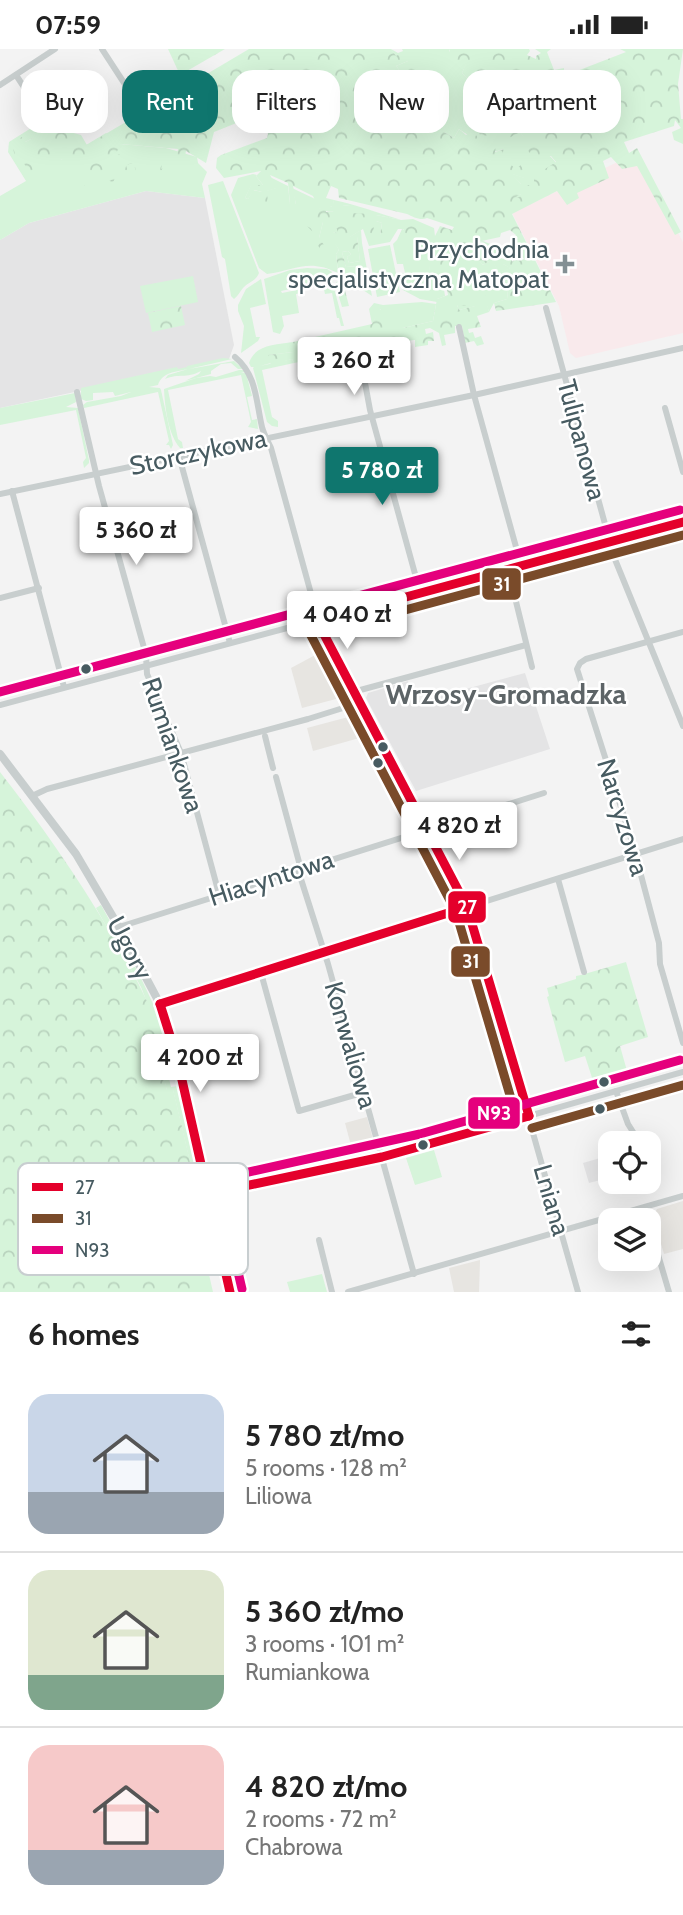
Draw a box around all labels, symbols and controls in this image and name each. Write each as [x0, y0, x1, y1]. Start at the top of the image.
text: 07:59 [35, 9, 101, 41]
chip: Buy [21, 70, 108, 133]
chip: Rent [122, 70, 218, 133]
chip: Filters [232, 70, 340, 133]
chip: New [354, 70, 449, 133]
chip: Apartment [463, 70, 621, 133]
place label: Przychodnia specjalistyczna Matopat [288, 233, 550, 295]
marker: Przychodnia specjalistyczna Matopat [555, 254, 575, 274]
pin: 3 260 zł [282, 337, 426, 397]
text: 3 260 zł [314, 346, 394, 374]
street label: Tulipanowa [551, 376, 614, 504]
street label: Storczykowa [127, 422, 270, 482]
pin: 5 780 zł [310, 447, 454, 507]
text: 5 780 zł [341, 456, 423, 484]
pin: 5 360 zł [64, 507, 208, 567]
text: 5 360 zł [95, 516, 177, 544]
line badge: 31 [481, 567, 522, 601]
text: 31 [493, 573, 511, 596]
pin: 4 040 zł [275, 591, 419, 651]
text: 4 040 zł [303, 600, 391, 628]
unlabelled marker [79, 662, 93, 676]
street label: Rumiankowa [135, 673, 211, 817]
district label: Wrzosy-Gromadzka [385, 677, 627, 711]
unlabelled marker [376, 740, 390, 754]
street label: Narcyzowa [590, 755, 656, 880]
unlabelled marker [371, 756, 385, 770]
pin: 4 820 zł [387, 803, 531, 862]
text: 4 820 zł [417, 811, 501, 839]
street label: Hiacyntowa [205, 843, 338, 913]
line badge: 27 [447, 890, 487, 924]
text: 27 [457, 896, 477, 919]
street label: Ugory [100, 911, 160, 985]
line badge: 31 [450, 945, 491, 978]
text: 31 [462, 950, 480, 973]
street label: Konwaliowa [318, 978, 385, 1113]
pin: 4 200 zł [128, 1035, 272, 1094]
text: 4 200 zł [157, 1043, 243, 1071]
unlabelled marker [597, 1075, 611, 1089]
line badge: N93 [467, 1096, 521, 1130]
text: N93 [477, 1102, 511, 1125]
unlabelled marker [593, 1102, 607, 1116]
map controls [598, 1131, 661, 1271]
button: locate [598, 1131, 661, 1194]
unlabelled marker [416, 1138, 430, 1152]
street label: Lniana [527, 1161, 578, 1240]
legend [18, 1163, 248, 1275]
text: 27 [75, 1176, 95, 1199]
text: 31 [75, 1207, 91, 1230]
button: layers [598, 1208, 661, 1271]
text: N93 [75, 1239, 109, 1262]
icon: filters [617, 1315, 655, 1353]
text: 6 homes [28, 1316, 139, 1353]
text: 5 780 zł/mo [245, 1417, 404, 1454]
icon: home [84, 1422, 168, 1506]
text: 5 rooms · 128 m² [245, 1454, 407, 1482]
text: Liliowa [245, 1482, 312, 1510]
text: 5 360 zł/mo [245, 1593, 404, 1630]
icon: home [84, 1598, 168, 1682]
text: 3 rooms · 101 m² [245, 1630, 404, 1658]
text: Rumiankowa [245, 1658, 370, 1686]
text: 4 820 zł/mo [245, 1768, 407, 1805]
icon: home [84, 1773, 168, 1857]
text: 2 rooms · 72 m² [245, 1805, 397, 1833]
text: Chabrowa [245, 1833, 343, 1861]

